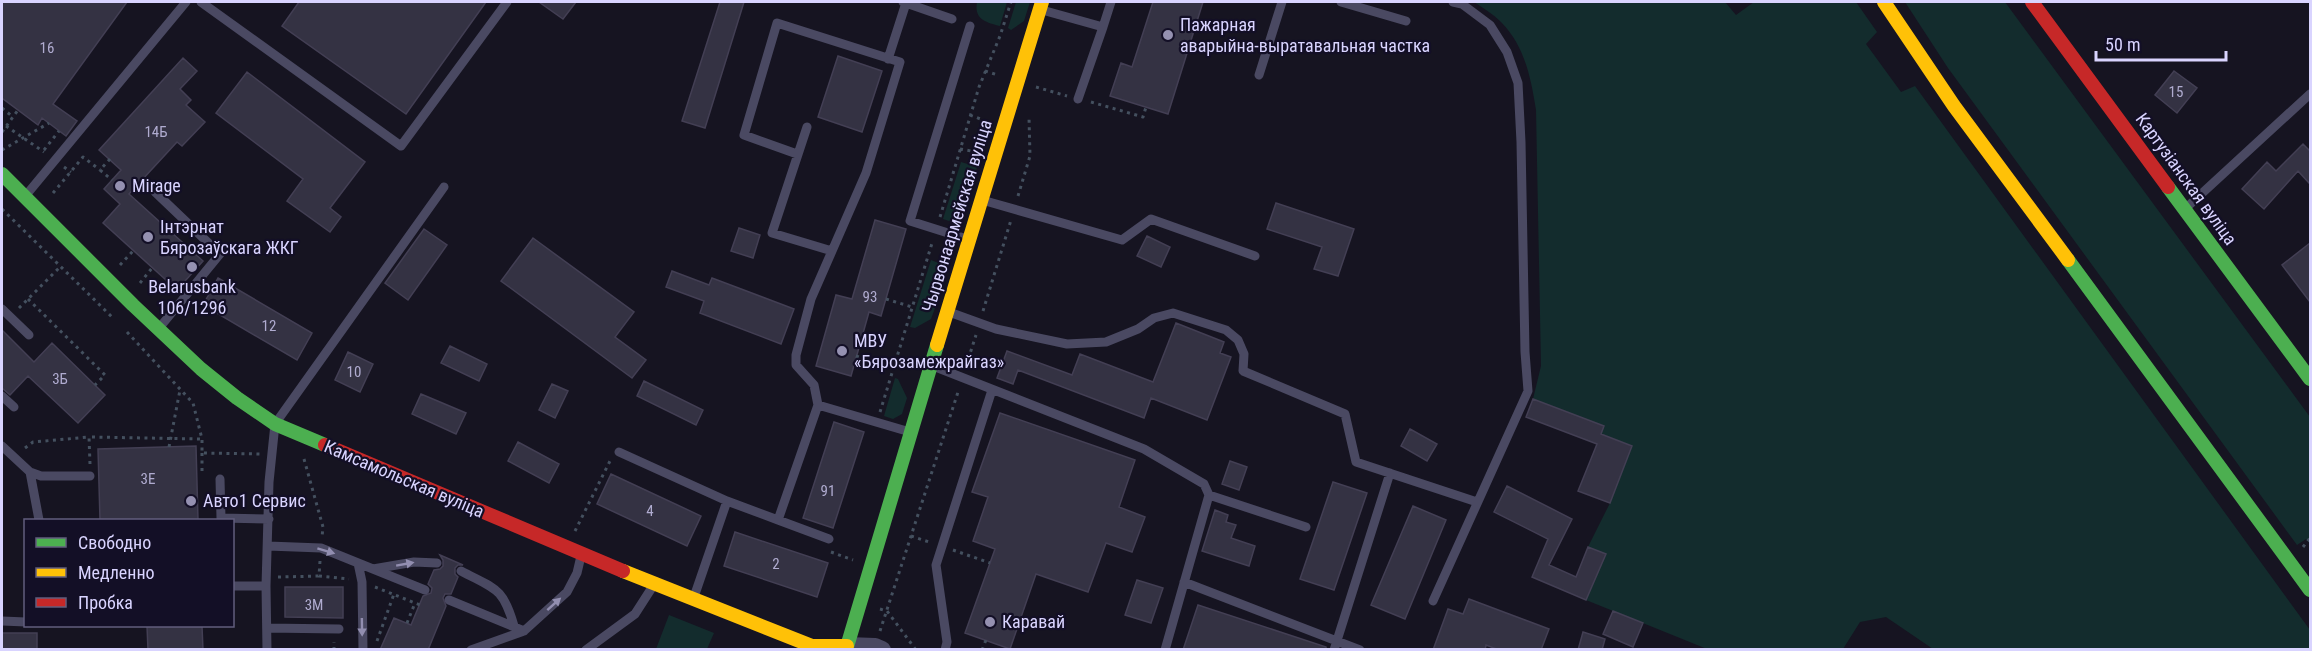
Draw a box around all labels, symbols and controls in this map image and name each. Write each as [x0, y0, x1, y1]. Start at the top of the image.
place label: Пажарная аварыйна-выратавальная частка [1180, 14, 1430, 56]
scale bar [2096, 24, 2226, 62]
marker: Пажарная аварыйна-выратавальная частка [1161, 28, 1175, 42]
text: 50 m [2105, 34, 2140, 55]
house number: 16 [40, 39, 54, 57]
house number: 15 [2169, 83, 2183, 101]
street label: Картузіанская вуліца [2131, 109, 2241, 249]
street label: Чырвонаармейская вуліца [917, 117, 996, 315]
house number: 14Б [144, 123, 168, 141]
place label: Mirage [132, 175, 181, 196]
marker: Mirage [113, 179, 127, 193]
place label: Інтэрнат Бярозаўскага ЖКГ [160, 216, 299, 258]
marker: Інтэрнат Бярозаўскага ЖКГ [141, 230, 155, 244]
marker: Belarusbank 106/1296 [185, 260, 199, 274]
place label: Belarusbank 106/1296 [148, 276, 236, 318]
house number: 93 [863, 288, 877, 306]
house number: 12 [262, 317, 276, 335]
place label: МВУ «Бярозамежрайгаз» [854, 330, 1004, 372]
marker: МВУ «Бярозамежрайгаз» [835, 344, 849, 358]
house number: 10 [347, 363, 361, 381]
house number: 3Б [52, 370, 68, 388]
street label: Камсамольская вуліца [321, 435, 487, 522]
house number: 3Е [141, 470, 155, 488]
house number: 91 [821, 482, 835, 500]
place label: Авто1 Сервис [203, 490, 306, 511]
marker: Авто1 Сервис [184, 494, 198, 508]
house number: 4 [646, 502, 654, 520]
legend [24, 519, 234, 627]
text: Свободно [78, 532, 151, 553]
one-way arrow [317, 547, 335, 556]
house number: 2 [772, 555, 780, 573]
one-way arrow [396, 559, 415, 568]
text: Медленно [78, 562, 155, 583]
text: Пробка [78, 592, 133, 613]
house number: 3М [305, 596, 323, 614]
one-way arrow [546, 598, 561, 611]
place label: Каравай [1002, 611, 1065, 632]
marker: Каравай [983, 615, 997, 629]
one-way arrow [358, 618, 367, 637]

